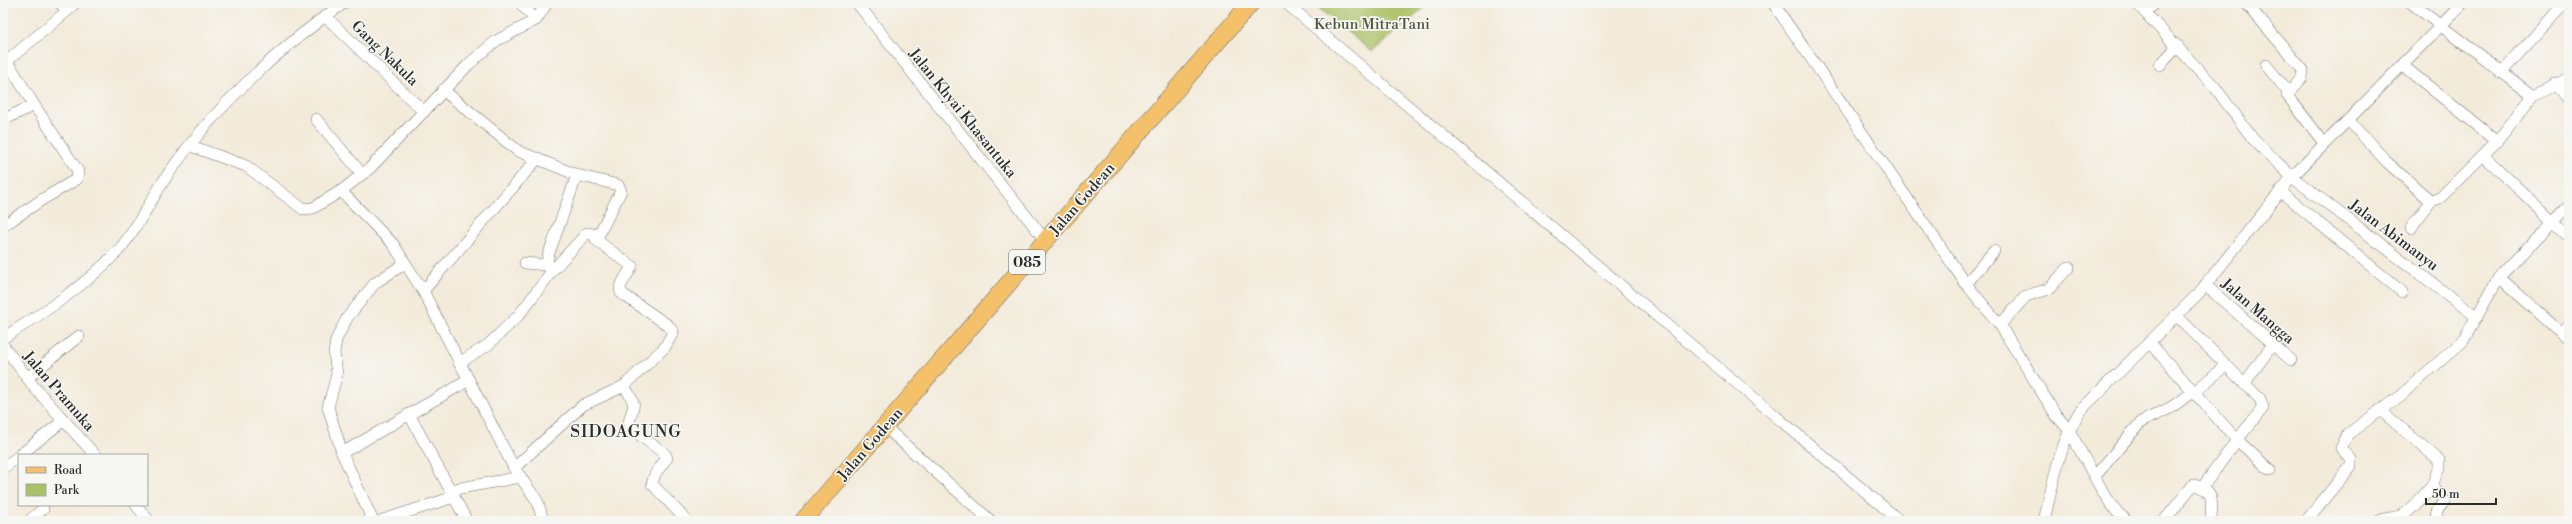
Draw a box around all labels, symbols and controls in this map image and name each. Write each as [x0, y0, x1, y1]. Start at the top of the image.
park label: Kebun MitraTani [1314, 15, 1430, 34]
street label: Gang Nakula [347, 17, 422, 90]
street label: Jalan Khyai Khasantuka [904, 44, 1021, 182]
street label: Jalan Godean [1045, 159, 1119, 240]
street label: Jalan Abimanyu [2344, 195, 2442, 275]
road number: 085 [1009, 250, 1045, 274]
street label: Jalan Mangga [2216, 274, 2299, 349]
street label: Jalan Pramuka [18, 347, 99, 436]
street label: Jalan Godean [833, 404, 907, 485]
district label: SIDOAGUNG [570, 421, 682, 443]
legend [18, 454, 148, 506]
text: Road [54, 463, 82, 478]
scale bar [2426, 480, 2496, 506]
text: Park [54, 483, 80, 498]
text: 50 m [2432, 487, 2460, 502]

